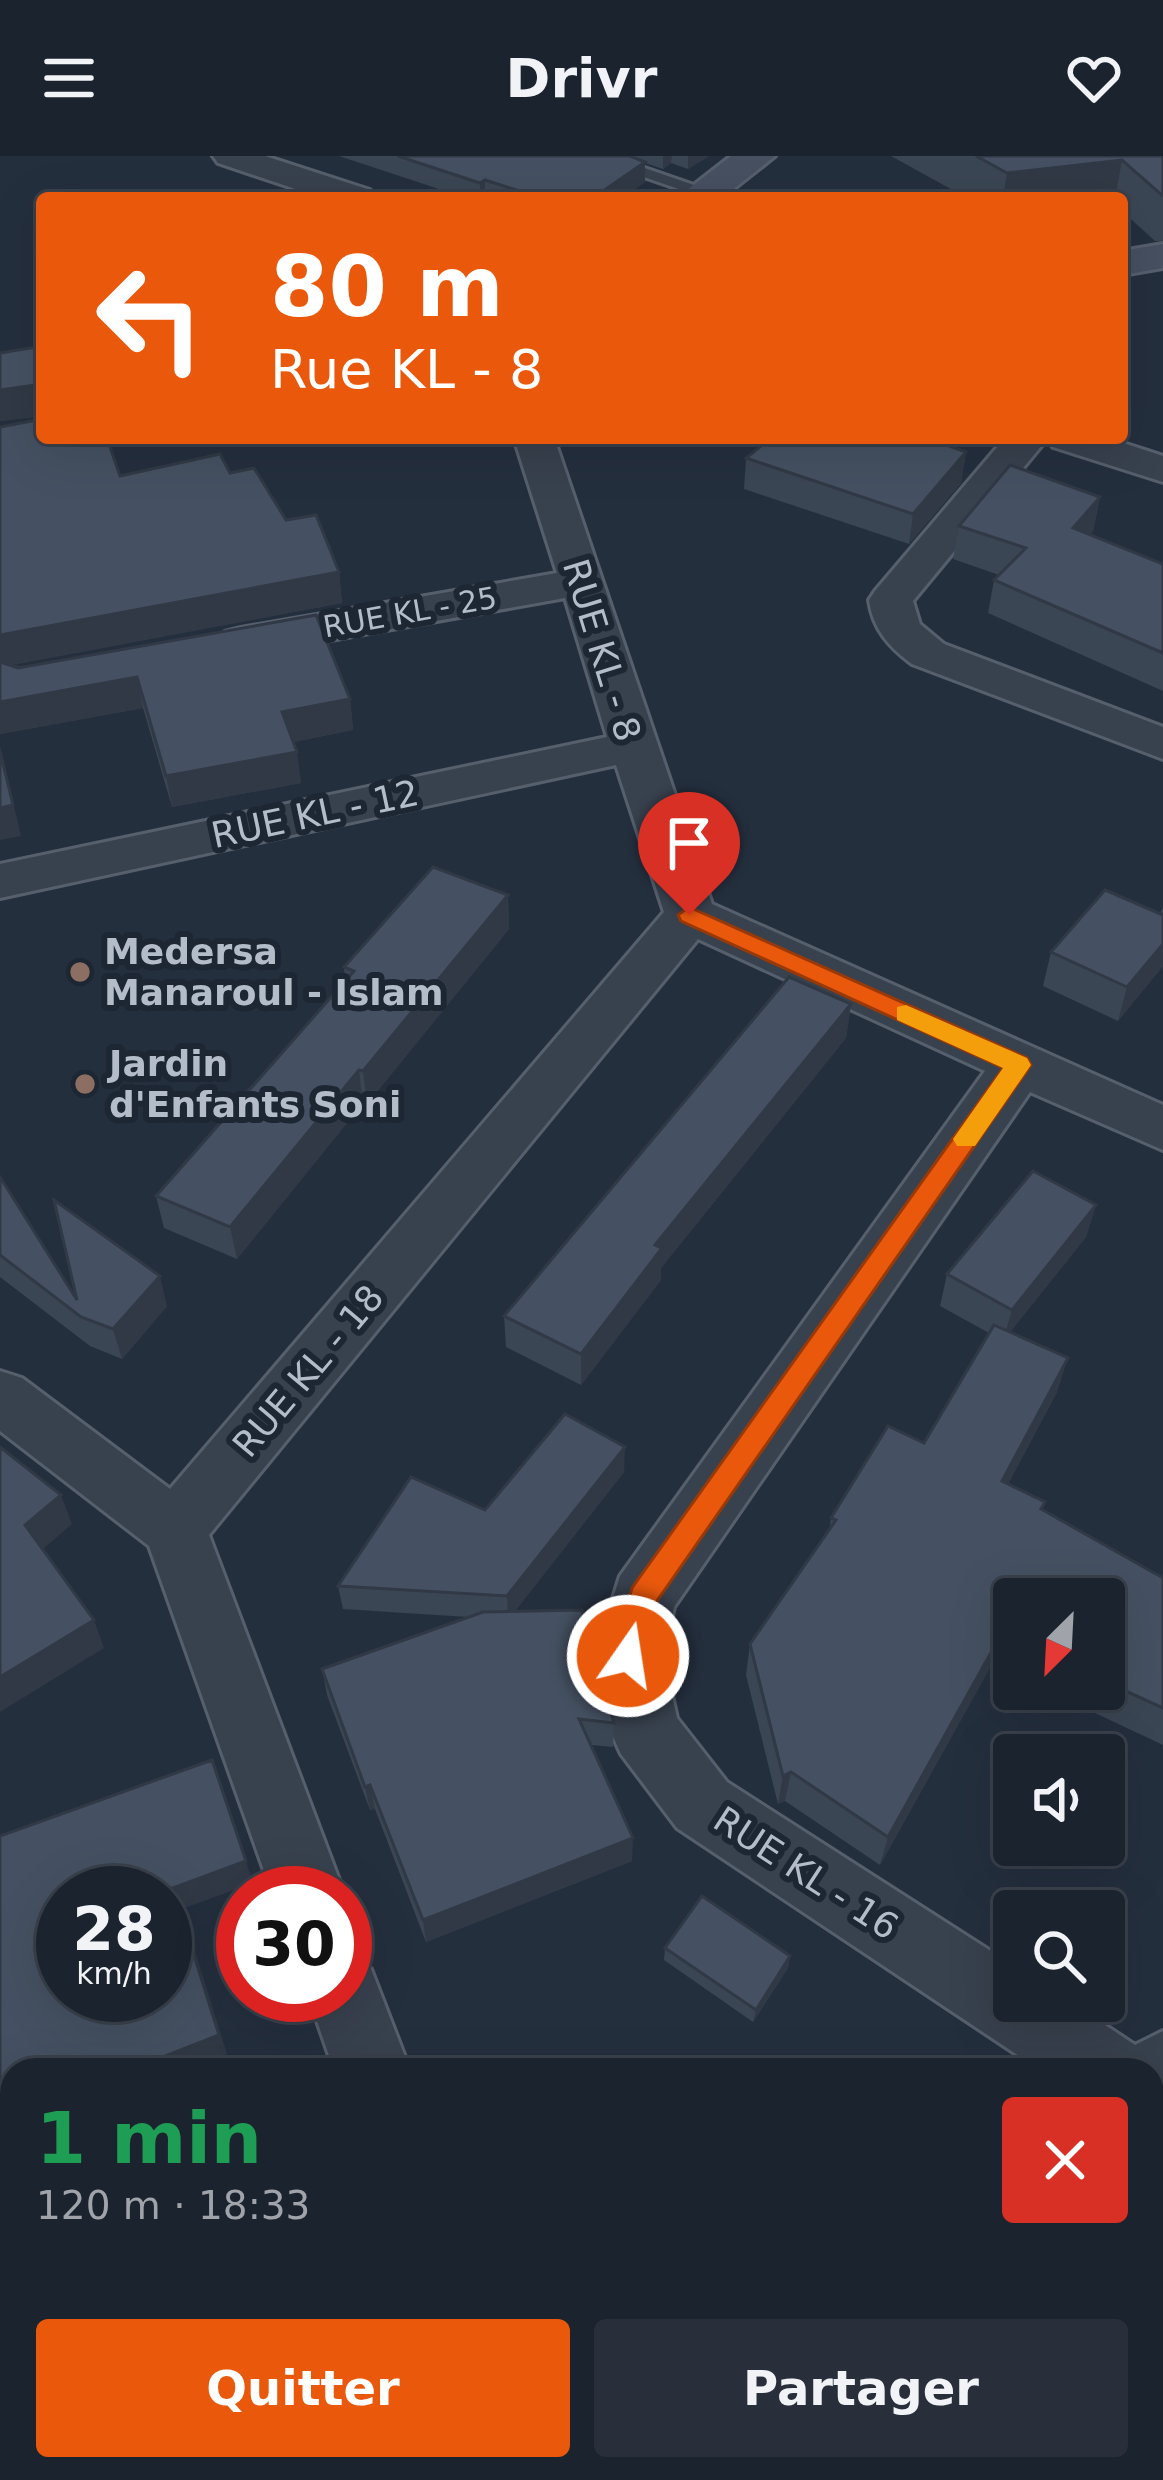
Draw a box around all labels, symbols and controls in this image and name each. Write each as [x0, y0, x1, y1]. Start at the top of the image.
icon: menu [36, 45, 102, 111]
icon: heart [1061, 45, 1127, 111]
text: Drivr [506, 47, 657, 110]
text: 80 m [270, 238, 504, 336]
icon: left [72, 240, 228, 396]
text: Rue KL - 8 [270, 338, 543, 401]
street label: RUE KL - 8 [555, 554, 649, 746]
street label: RUE KL - 25 [320, 580, 500, 644]
street label: RUE KL - 12 [208, 772, 422, 856]
pin [638, 792, 740, 915]
icon: arrive [656, 810, 722, 876]
place label: Medersa Manaroul - Islam [104, 931, 443, 1013]
marker: Medersa Manaroul - Islam [67, 959, 93, 985]
place label: Jardin d'Enfants Soni [106, 1043, 401, 1125]
marker: Jardin d'Enfants Soni [72, 1071, 98, 1097]
street label: RUE KL - 18 [225, 1277, 391, 1465]
north arrow [993, 1578, 1125, 1710]
map controls [993, 1578, 1125, 2022]
position arrow [565, 1593, 691, 1719]
button: sound [993, 1734, 1125, 1866]
street label: RUE KL - 16 [706, 1798, 906, 1948]
speed limit sign: 30 [216, 1866, 372, 2022]
button: search [993, 1890, 1125, 2022]
text: 28 [72, 1894, 156, 1964]
text: km/h [76, 1956, 152, 1991]
text: 1 min [36, 2096, 262, 2180]
button: close [1002, 2097, 1128, 2223]
text: 120 m · 18:33 [36, 2183, 310, 2228]
button: Quitter [36, 2319, 570, 2457]
button: Partager [594, 2319, 1128, 2457]

